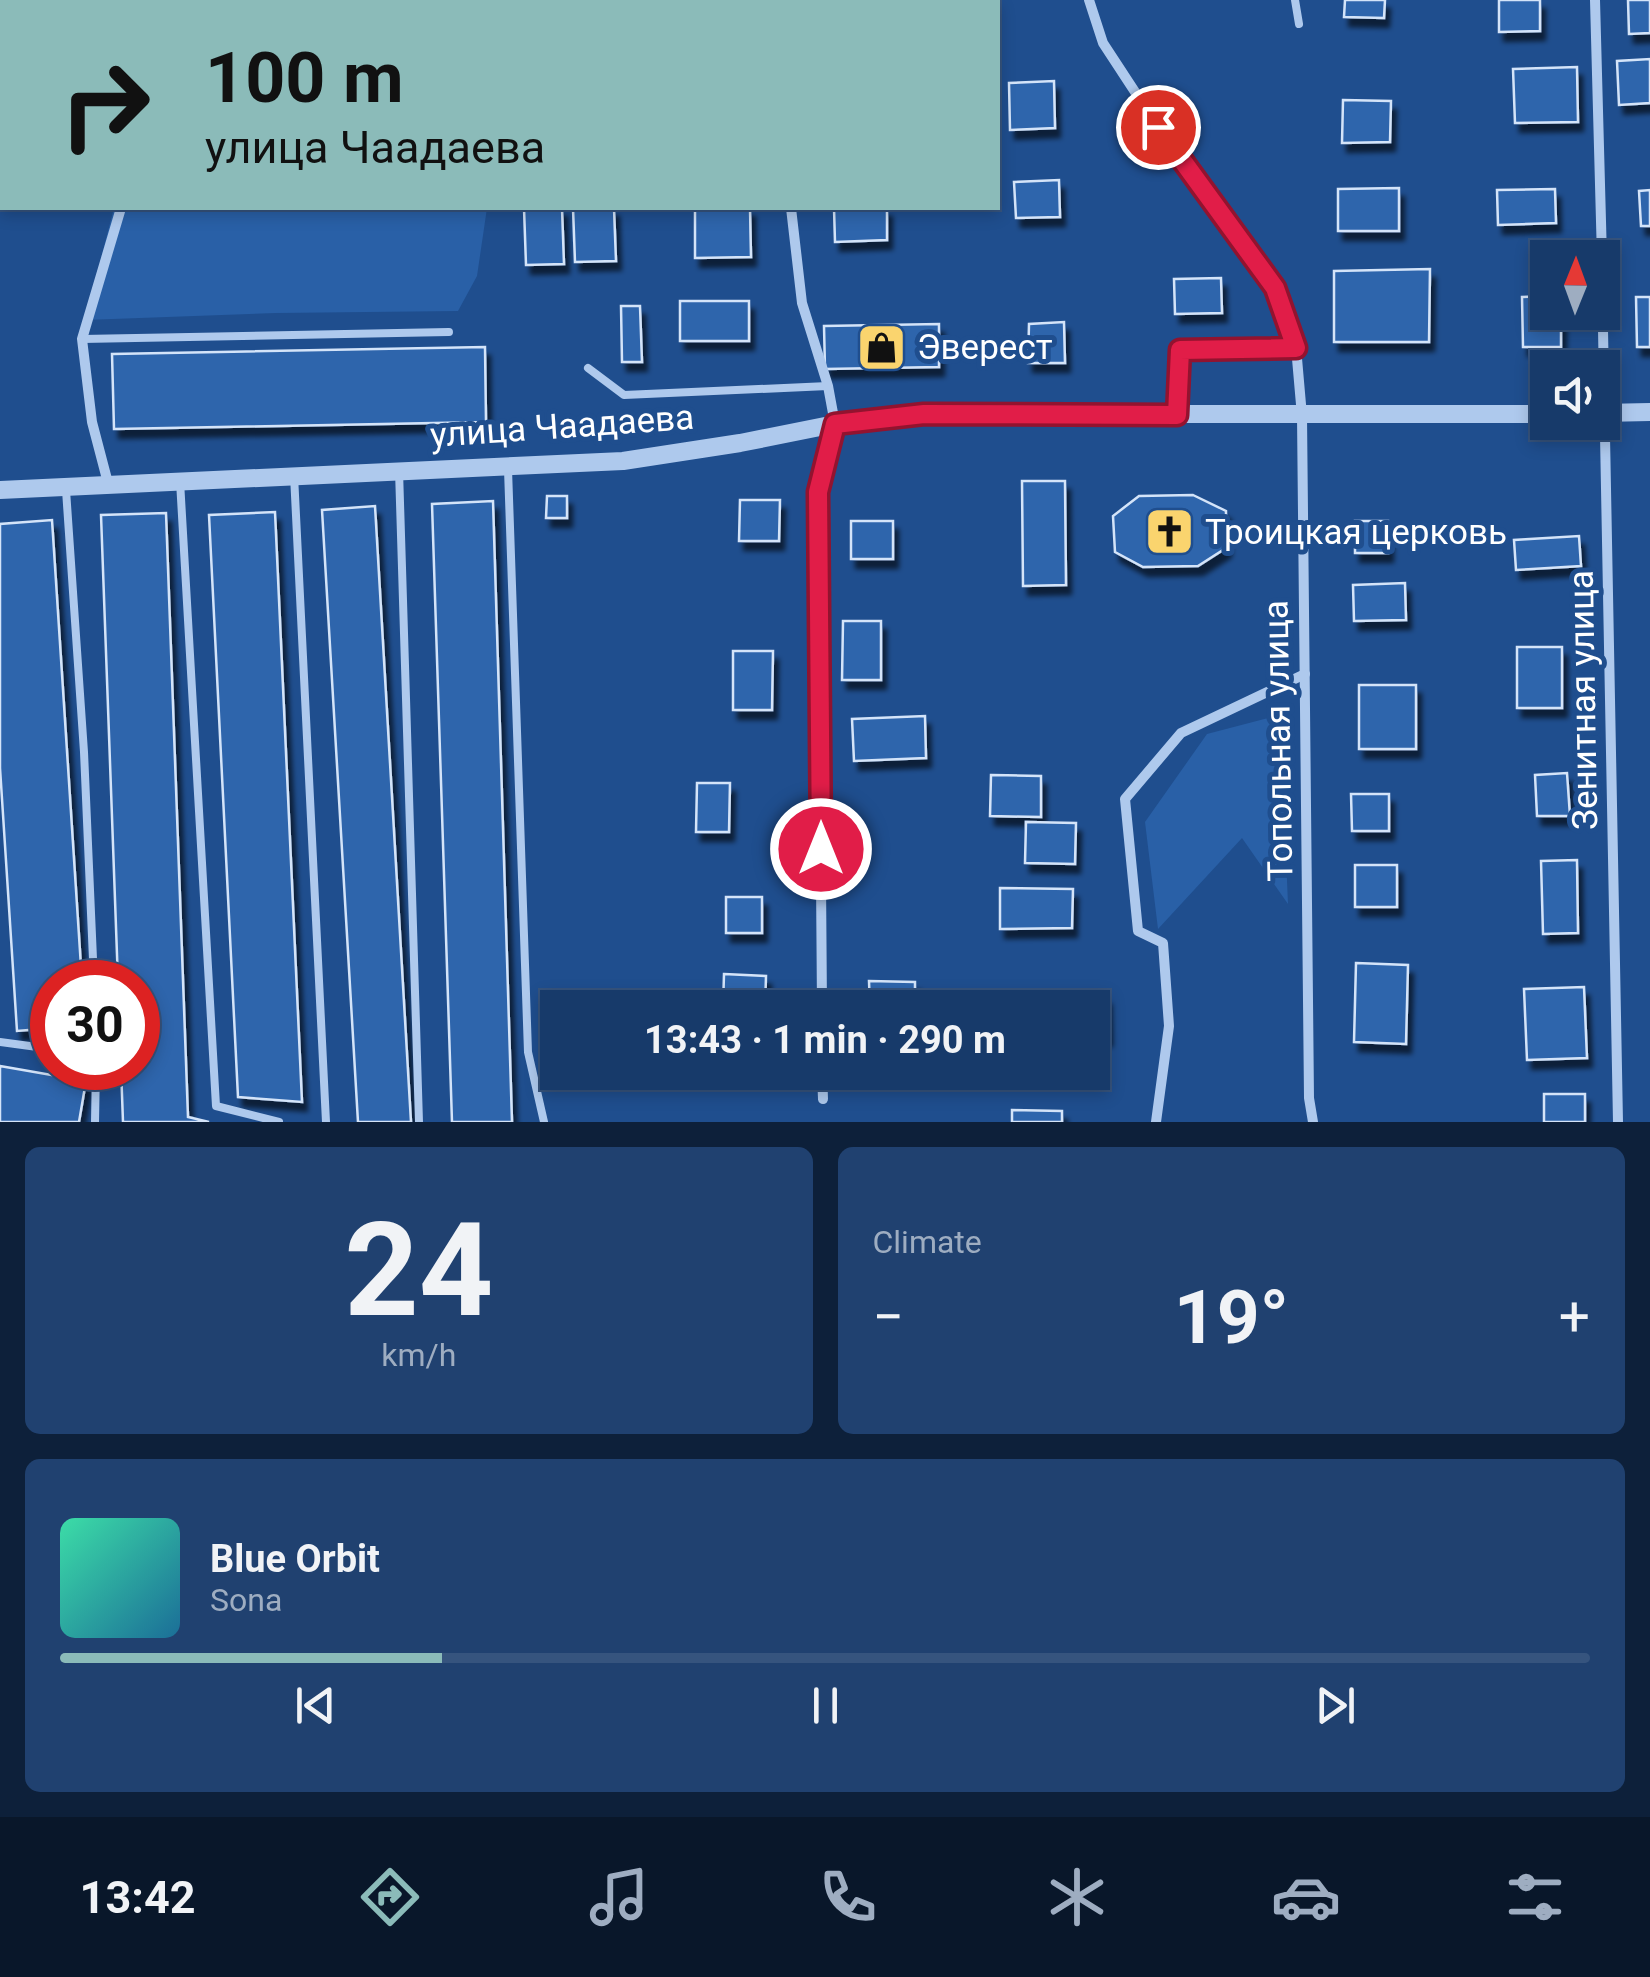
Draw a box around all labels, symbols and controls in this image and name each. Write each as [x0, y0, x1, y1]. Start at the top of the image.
text: 100 m [205, 37, 404, 119]
icon: right [40, 40, 170, 170]
pin [1116, 85, 1201, 170]
icon: arrive [1131, 100, 1186, 155]
text: улица Чаадаева [205, 121, 545, 174]
north arrow [1530, 240, 1620, 330]
map controls [1530, 240, 1620, 440]
shop icon: Эверест [856, 321, 908, 373]
place label: Эверест [917, 327, 1053, 368]
button: sound [1530, 350, 1620, 440]
street label: улица Чаадаева [429, 397, 695, 456]
church icon: Троицкая церковь [1144, 506, 1196, 558]
place label: Троицкая церковь [1205, 512, 1507, 553]
street label: Зенитная улица [1561, 570, 1606, 830]
street label: Топольная улица [1256, 600, 1301, 882]
position arrow [769, 797, 873, 901]
speed limit sign: 30 [30, 960, 160, 1090]
text: 13:43 · 1 min · 290 m [644, 1018, 1006, 1062]
text: 24 [344, 1194, 493, 1347]
text: Climate [873, 1223, 982, 1261]
text: 19° [1174, 1273, 1289, 1361]
text: − [873, 1285, 904, 1349]
text: + [1559, 1285, 1590, 1349]
text: km/h [381, 1336, 456, 1374]
text: Blue Orbit [210, 1537, 380, 1581]
text: Sona [210, 1581, 282, 1619]
icon: previous [288, 1678, 343, 1733]
icon: pause [798, 1678, 853, 1733]
icon: next [1308, 1678, 1363, 1733]
icon: directions [355, 1862, 425, 1932]
icon: music [584, 1862, 654, 1932]
icon: phone [813, 1862, 883, 1932]
icon: climate [1042, 1862, 1112, 1932]
icon: car [1271, 1862, 1341, 1932]
icon: filters [1500, 1862, 1570, 1932]
text: 13:42 [80, 1871, 196, 1924]

